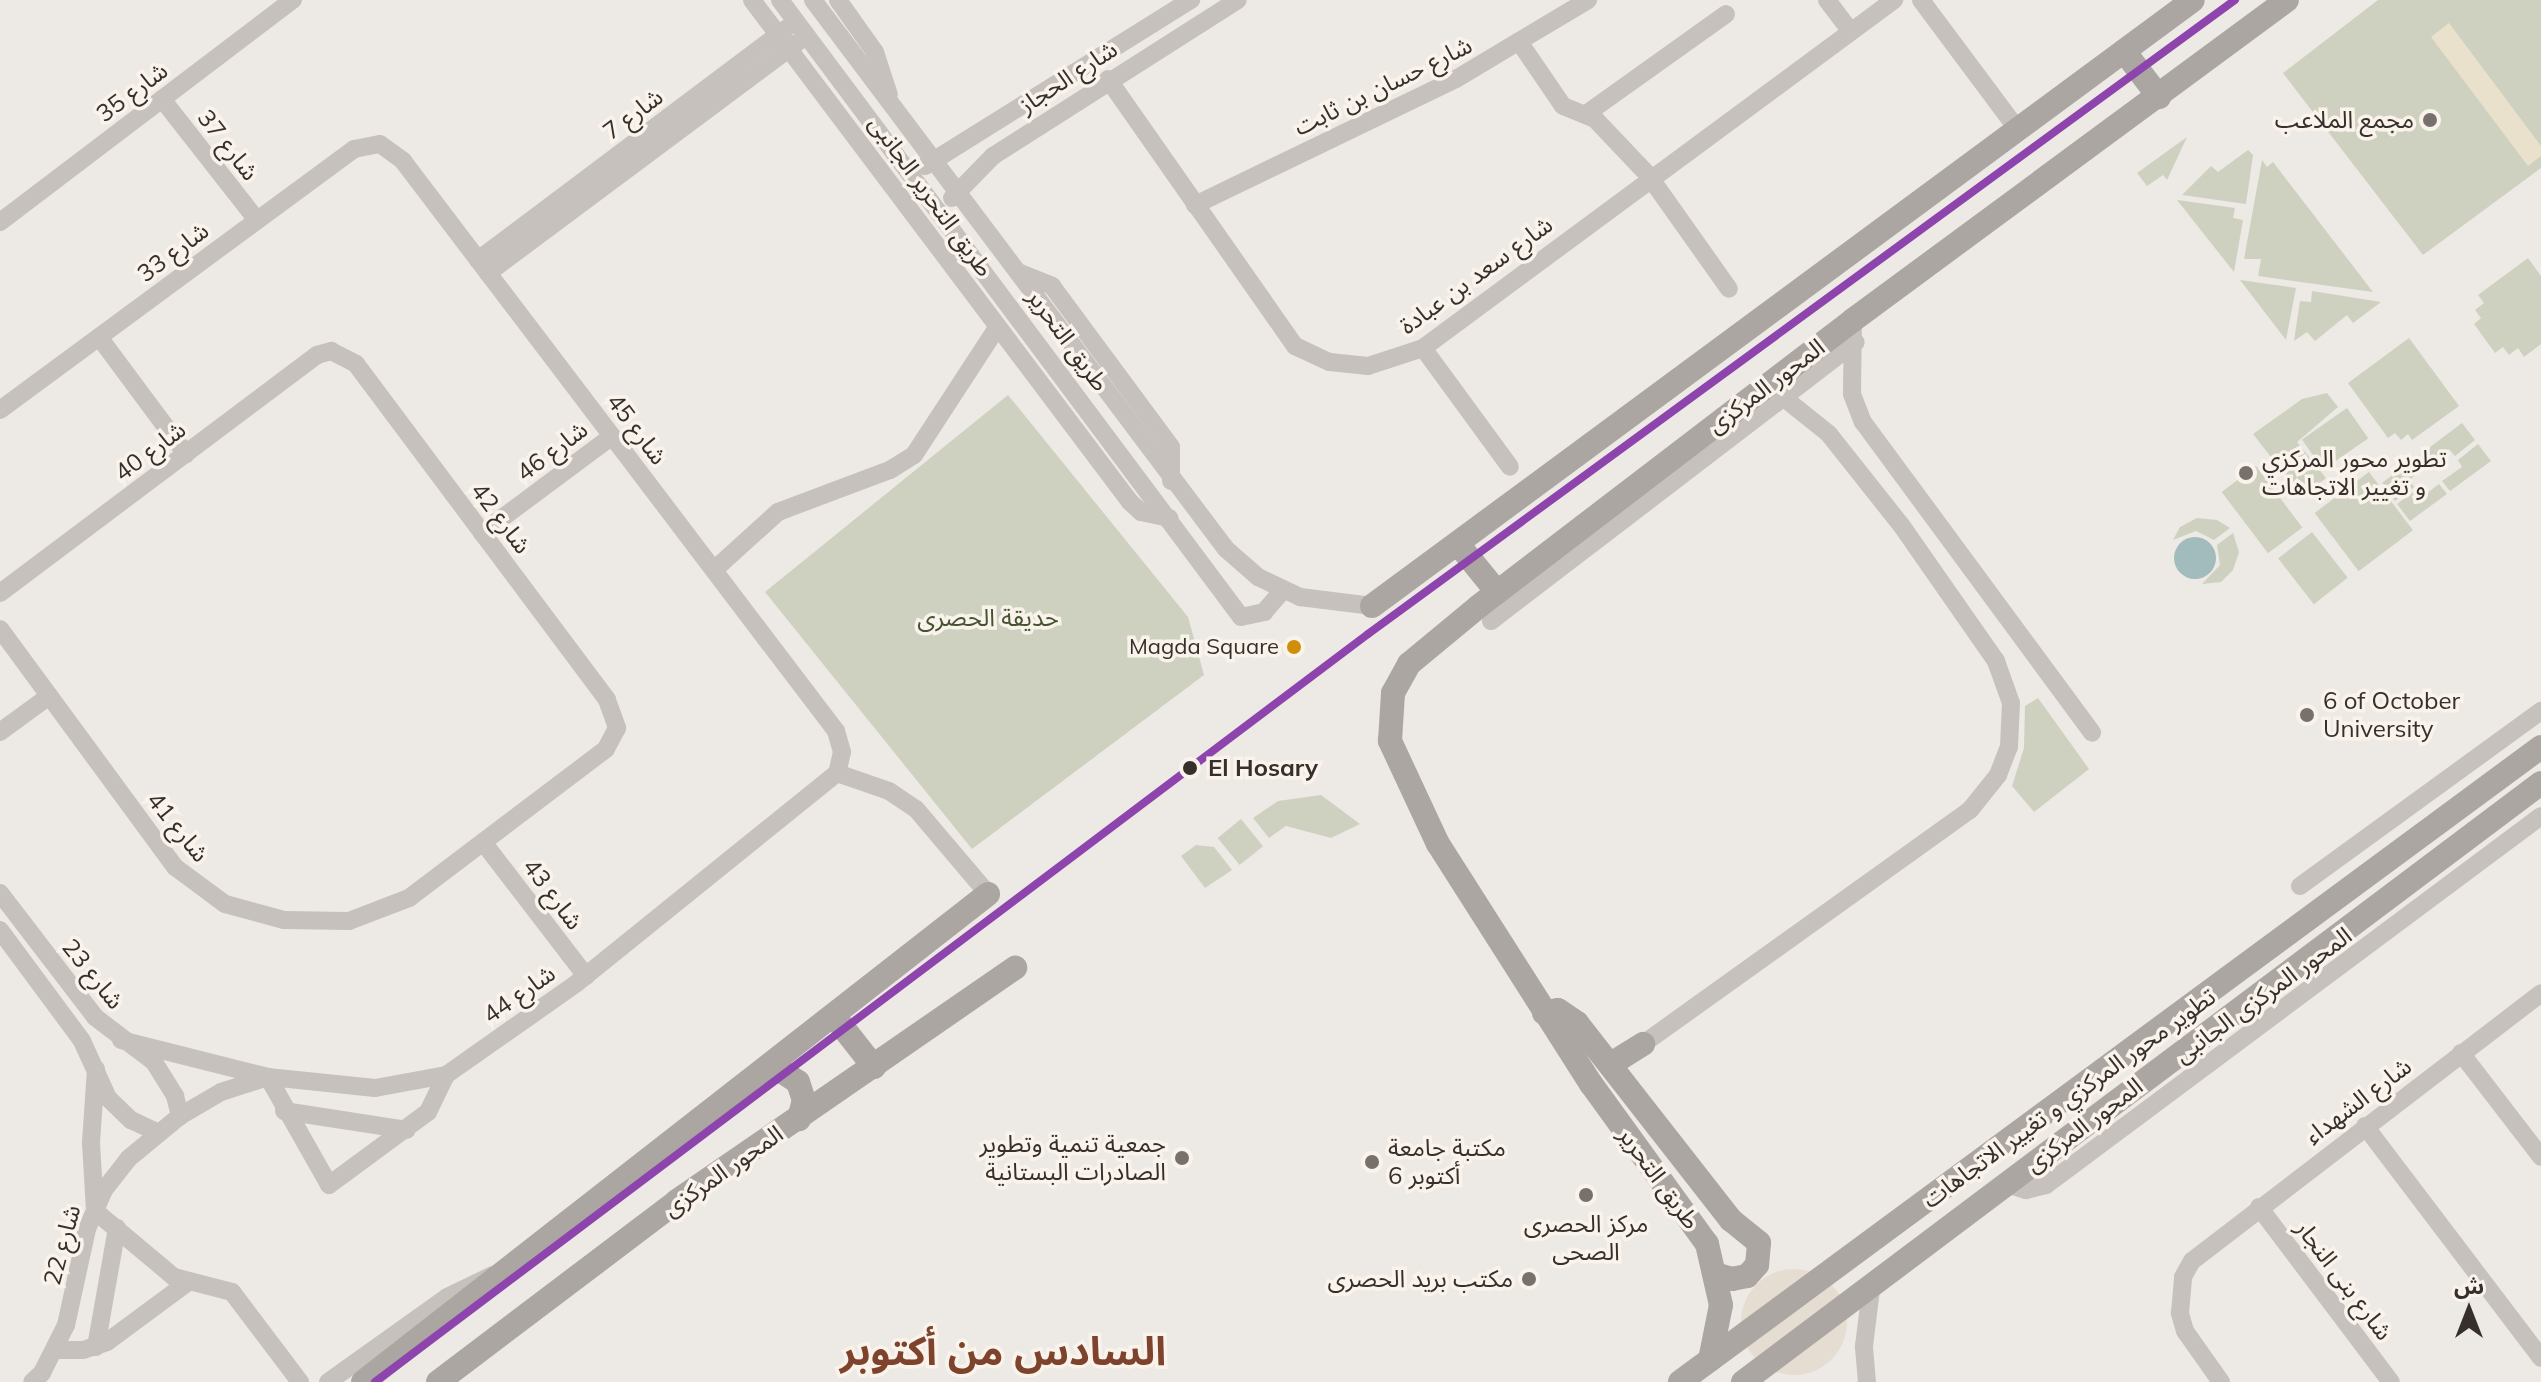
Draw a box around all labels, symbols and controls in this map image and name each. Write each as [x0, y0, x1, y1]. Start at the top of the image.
street label: شارع حسان بن ثابت [1289, 30, 1477, 142]
street label: شارع الحجاز [1013, 35, 1123, 119]
street label: شارع 35 [91, 56, 173, 128]
street label: شارع 7 [597, 82, 669, 146]
street label: شارع 37 [191, 104, 265, 186]
place label: مجمع الملاعب [2275, 106, 2414, 134]
street label: طريق التحرير الجانبى [863, 110, 999, 282]
marker: مجمع الملاعب [2421, 111, 2439, 129]
street label: شارع سعد بن عبادة [1394, 210, 1558, 340]
street label: شارع 33 [132, 216, 214, 288]
street label: طريق التحرير [1021, 283, 1115, 397]
street label: المحور المركزى [1702, 333, 1830, 439]
street label: شارع 45 [601, 388, 673, 470]
street label: شارع 40 [109, 415, 191, 487]
street label: شارع 46 [511, 415, 593, 487]
place label: تطوير محور المركزي و تغيير الاتجاهات [2262, 445, 2447, 501]
marker: تطوير محور المركزي و تغيير الاتجاهات [2237, 464, 2255, 482]
street label: شارع 42 [465, 477, 537, 559]
park label: حديقة الحصرى [917, 604, 1059, 632]
place label: Magda Square [1129, 634, 1279, 660]
marker: Magda Square [1286, 639, 1302, 655]
place label: 6 of October University [2323, 687, 2460, 743]
marker: 6 of October University [2298, 706, 2316, 724]
place label: El Hosary [1208, 754, 1318, 782]
marker: El Hosary [1179, 757, 1201, 779]
street label: شارع 41 [141, 786, 215, 868]
street label: شارع 43 [517, 853, 589, 935]
street label: المحور المركزى الجانبى [2169, 921, 2357, 1069]
street label: شارع 23 [56, 933, 130, 1015]
street label: شارع 44 [477, 959, 561, 1029]
street label: تطوير محور المركزي و تغيير الاتجاهات [1917, 982, 2221, 1214]
street label: شارع الشهداء [2299, 1052, 2417, 1150]
street label: المحور المركزى [2020, 1072, 2148, 1178]
street label: المحور المركزى [658, 1119, 788, 1223]
street label: طريق التحرير [1612, 1121, 1706, 1235]
place label: جمعية تنمية وتطوير الصادرات البستانية [979, 1130, 1166, 1186]
place label: مكتبة جامعة 6 أكتوبر [1388, 1134, 1506, 1190]
marker: جمعية تنمية وتطوير الصادرات البستانية [1173, 1149, 1191, 1167]
marker: مكتبة جامعة 6 أكتوبر [1363, 1153, 1381, 1171]
marker: مركز الحصرى الصحى [1575, 1184, 1597, 1206]
street label: شارع 22 [37, 1202, 87, 1288]
place label: مركز الحصرى الصحى [1524, 1210, 1648, 1266]
street label: شارع بنى النجار [2289, 1214, 2399, 1346]
place label: مكتب بريد الحصرى [1328, 1265, 1513, 1293]
marker: مكتب بريد الحصرى [1520, 1270, 1538, 1288]
north arrow [2429, 1270, 2509, 1350]
text: ش [2454, 1272, 2484, 1300]
district label: السادس من أكتوبر [840, 1326, 1166, 1374]

